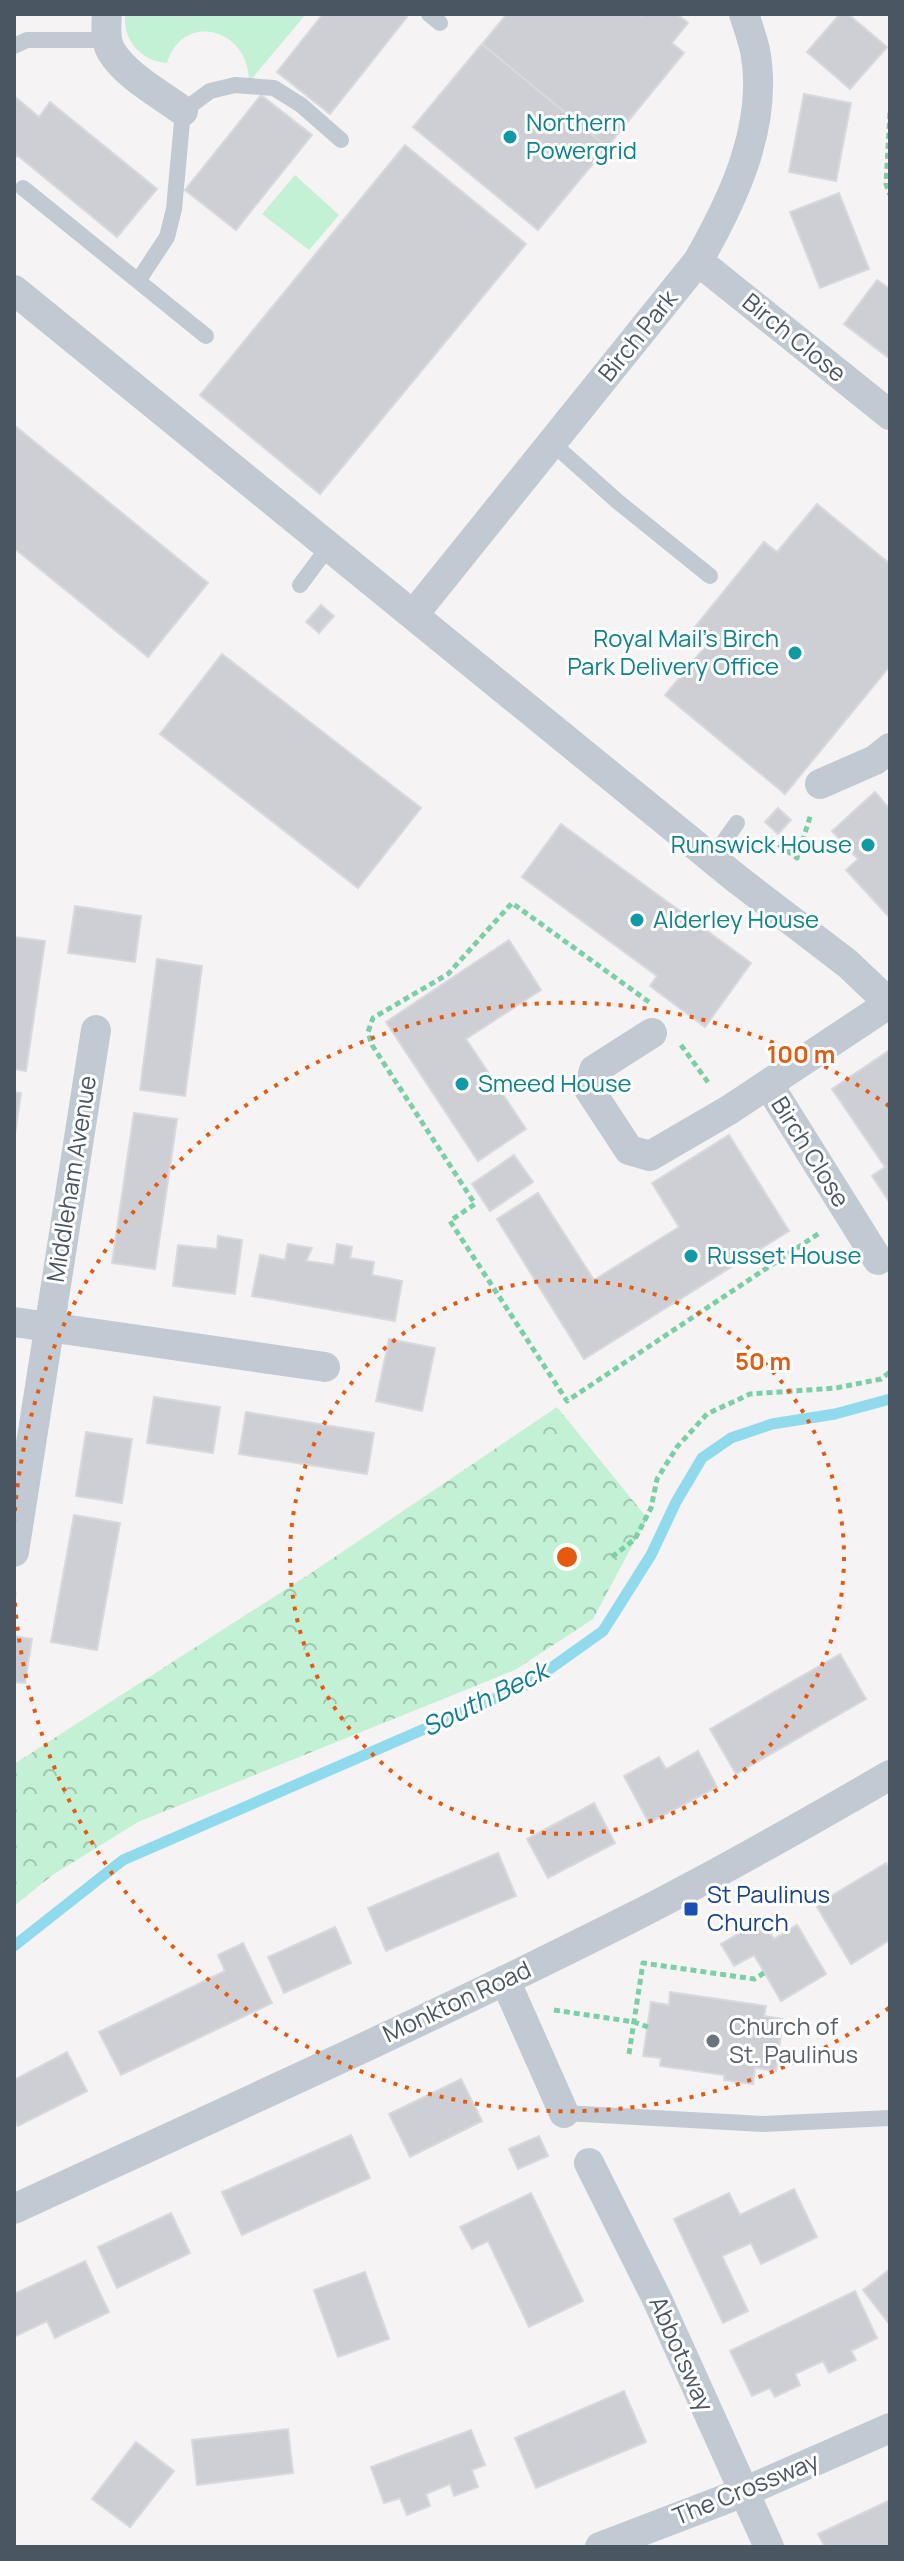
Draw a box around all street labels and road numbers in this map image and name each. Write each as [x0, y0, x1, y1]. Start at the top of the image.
street label: Birch Park [590, 282, 685, 388]
street label: Birch Close [736, 285, 854, 389]
street label: Middleham Avenue [38, 1073, 103, 1284]
street label: Birch Close [764, 1090, 858, 1213]
street label: Monkton Road [377, 1952, 536, 2049]
street label: Abbotsway [642, 2291, 722, 2416]
street label: The Crossway [668, 2443, 824, 2532]

